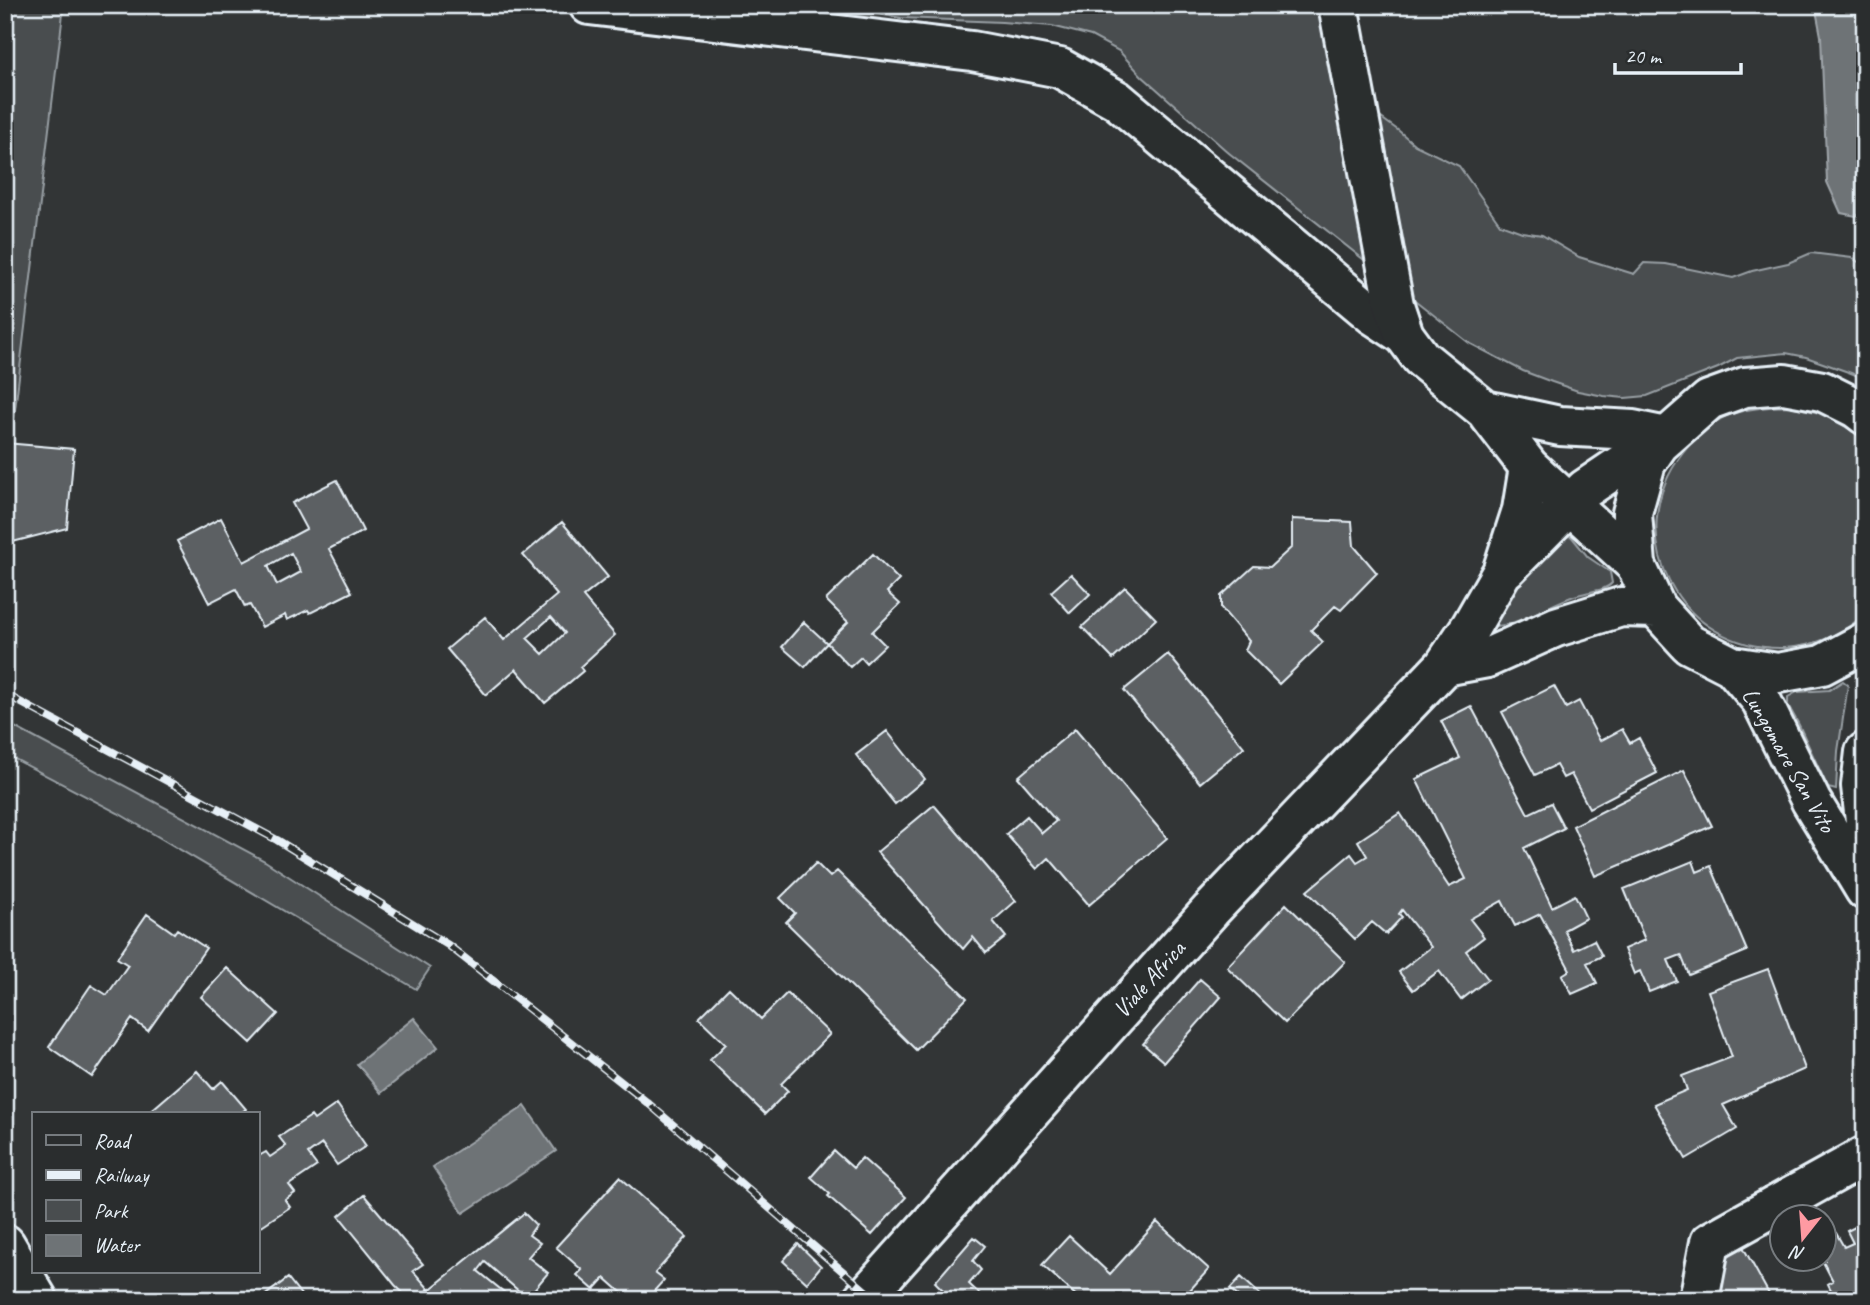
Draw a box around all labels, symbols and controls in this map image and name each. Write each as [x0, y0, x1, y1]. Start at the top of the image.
scale bar [1615, 32, 1741, 76]
text: 20 m [1625, 43, 1663, 69]
street label: Lungomare San Vito [1736, 682, 1843, 839]
street label: Viale Africa [1106, 933, 1192, 1024]
legend [32, 1112, 259, 1274]
text: Road [94, 1128, 133, 1154]
text: Railway [94, 1162, 150, 1188]
text: Park [94, 1198, 129, 1224]
north arrow [1769, 1204, 1839, 1274]
text: Water [94, 1232, 141, 1258]
text: N [1786, 1239, 1807, 1266]

